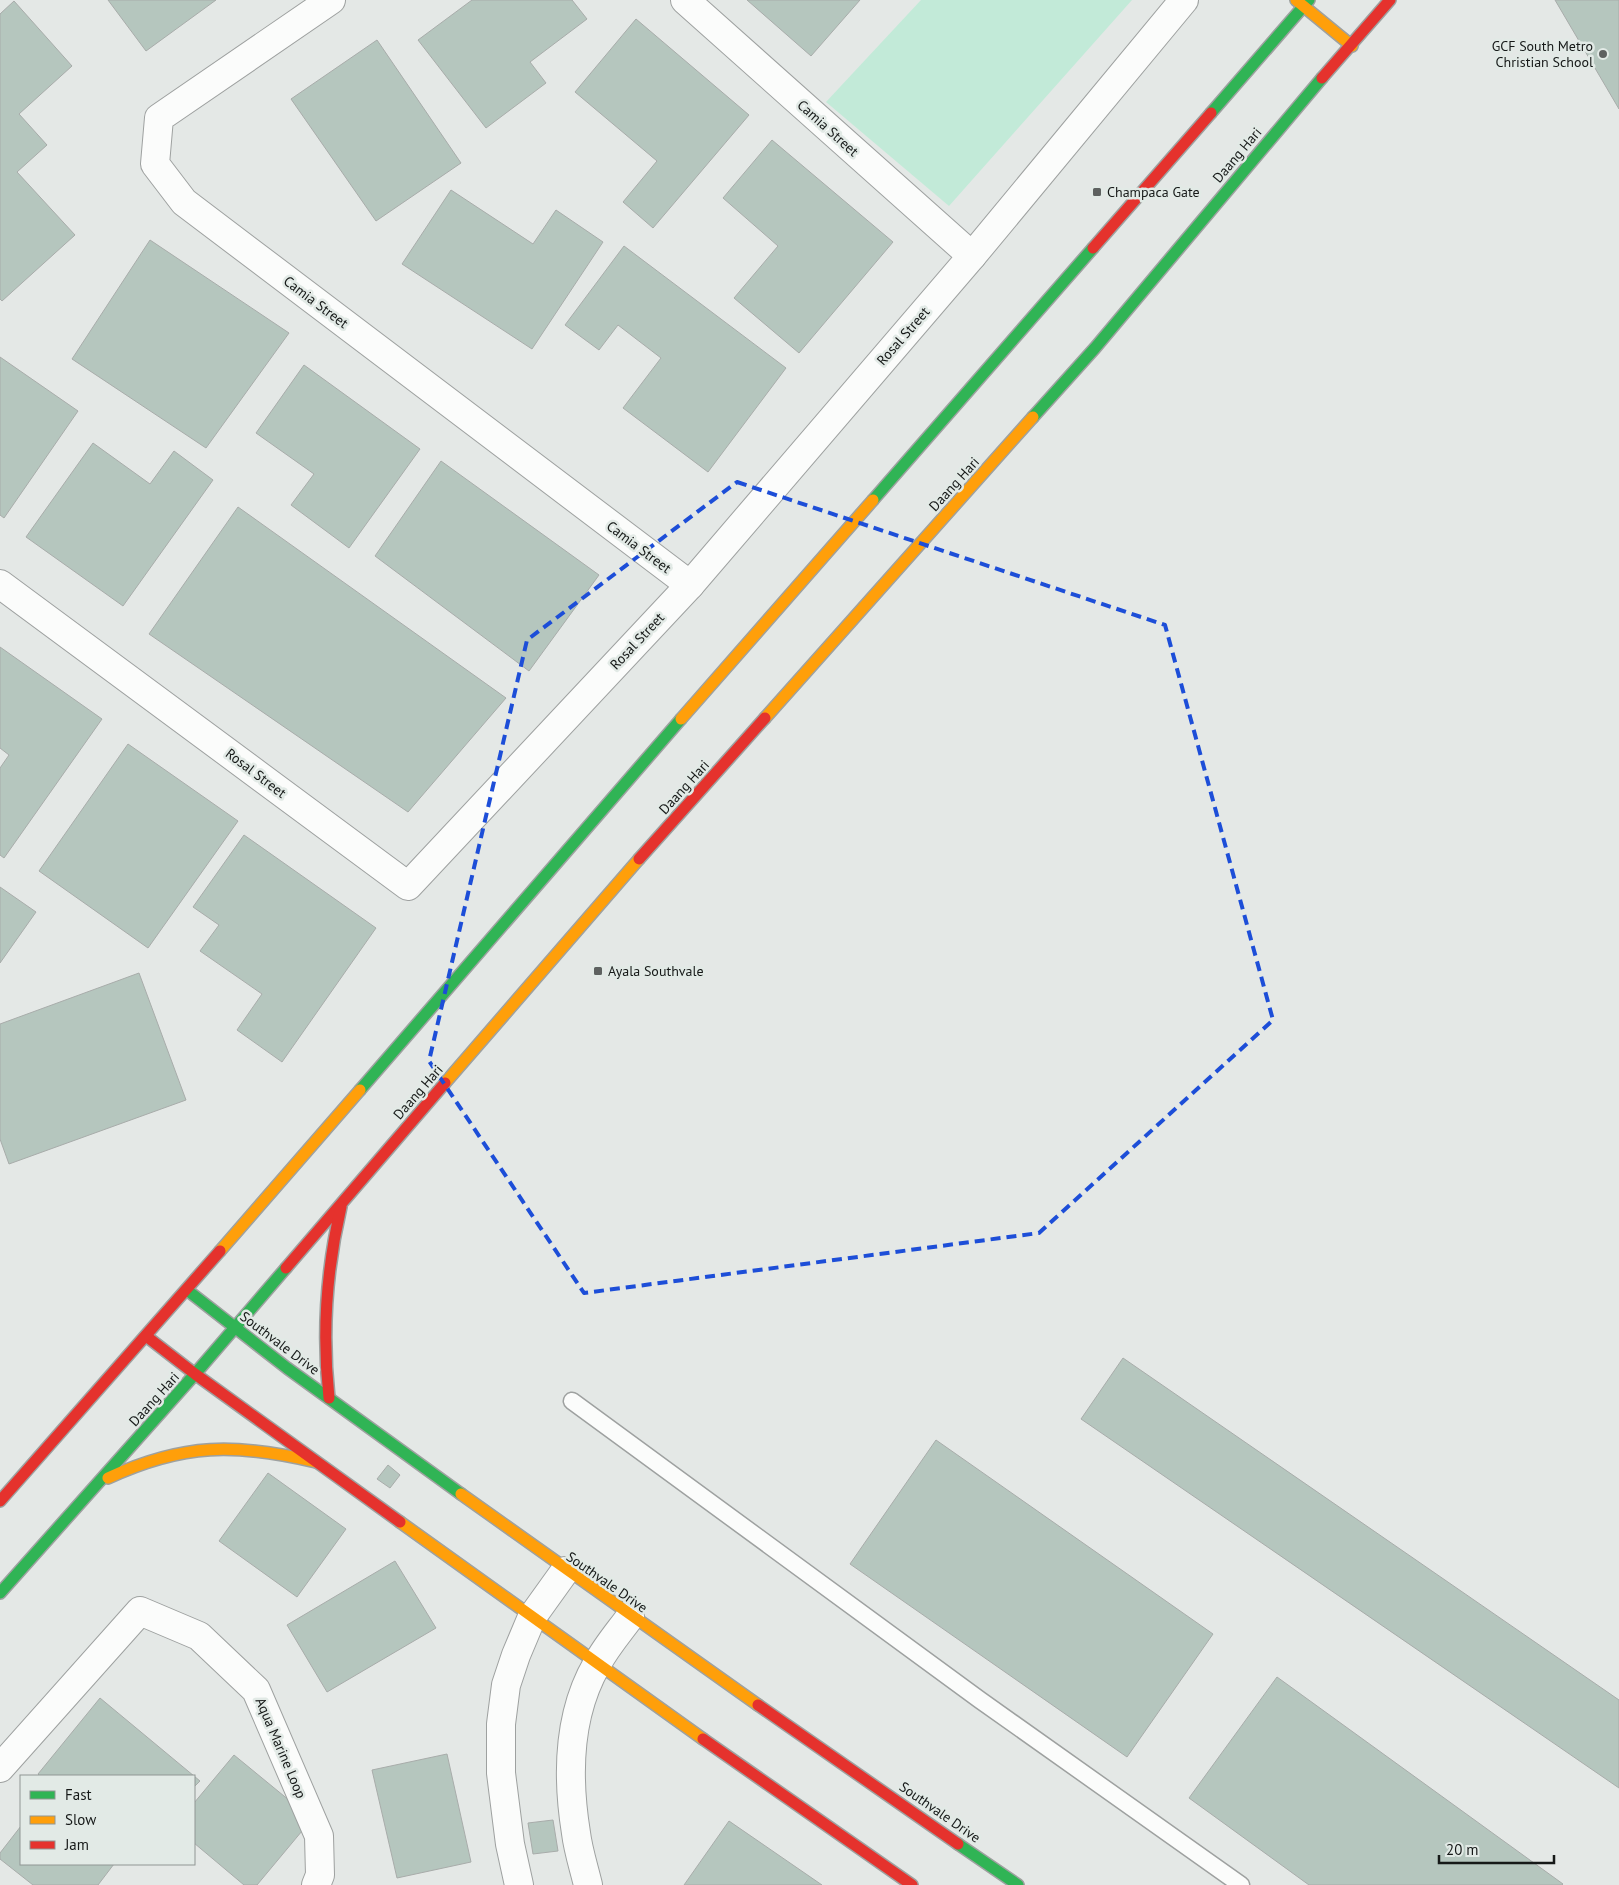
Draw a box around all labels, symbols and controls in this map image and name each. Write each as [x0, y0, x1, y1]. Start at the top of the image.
place label: GCF South Metro Christian School [1492, 37, 1593, 71]
marker: GCF South Metro Christian School [1597, 48, 1609, 60]
street label: Camia Street [794, 96, 863, 160]
street label: Daang Hari [1209, 124, 1265, 186]
place label: Champaca Gate [1107, 183, 1200, 201]
marker: Champaca Gate [1091, 186, 1103, 198]
street label: Camia Street [280, 272, 352, 332]
street label: Rosal Street [873, 303, 933, 369]
street label: Daang Hari [925, 453, 983, 515]
street label: Camia Street [603, 517, 675, 577]
street label: Rosal Street [606, 609, 668, 673]
street label: Rosal Street [222, 744, 290, 802]
street label: Daang Hari [655, 756, 713, 818]
place label: Ayala Southvale [608, 962, 704, 980]
marker: Ayala Southvale [592, 965, 604, 977]
street label: Daang Hari [389, 1061, 447, 1123]
street label: Southvale Drive [237, 1307, 323, 1379]
street label: Daang Hari [125, 1368, 183, 1430]
street label: Southvale Drive [563, 1547, 651, 1617]
street label: Aqua Marine Loop [252, 1695, 310, 1801]
legend [20, 1775, 195, 1865]
street label: Southvale Drive [896, 1777, 984, 1847]
text: Fast [65, 1785, 92, 1804]
text: Slow [65, 1810, 96, 1829]
scale bar [1439, 1832, 1554, 1864]
text: Jam [64, 1835, 89, 1854]
text: 20 m [1446, 1840, 1479, 1859]

